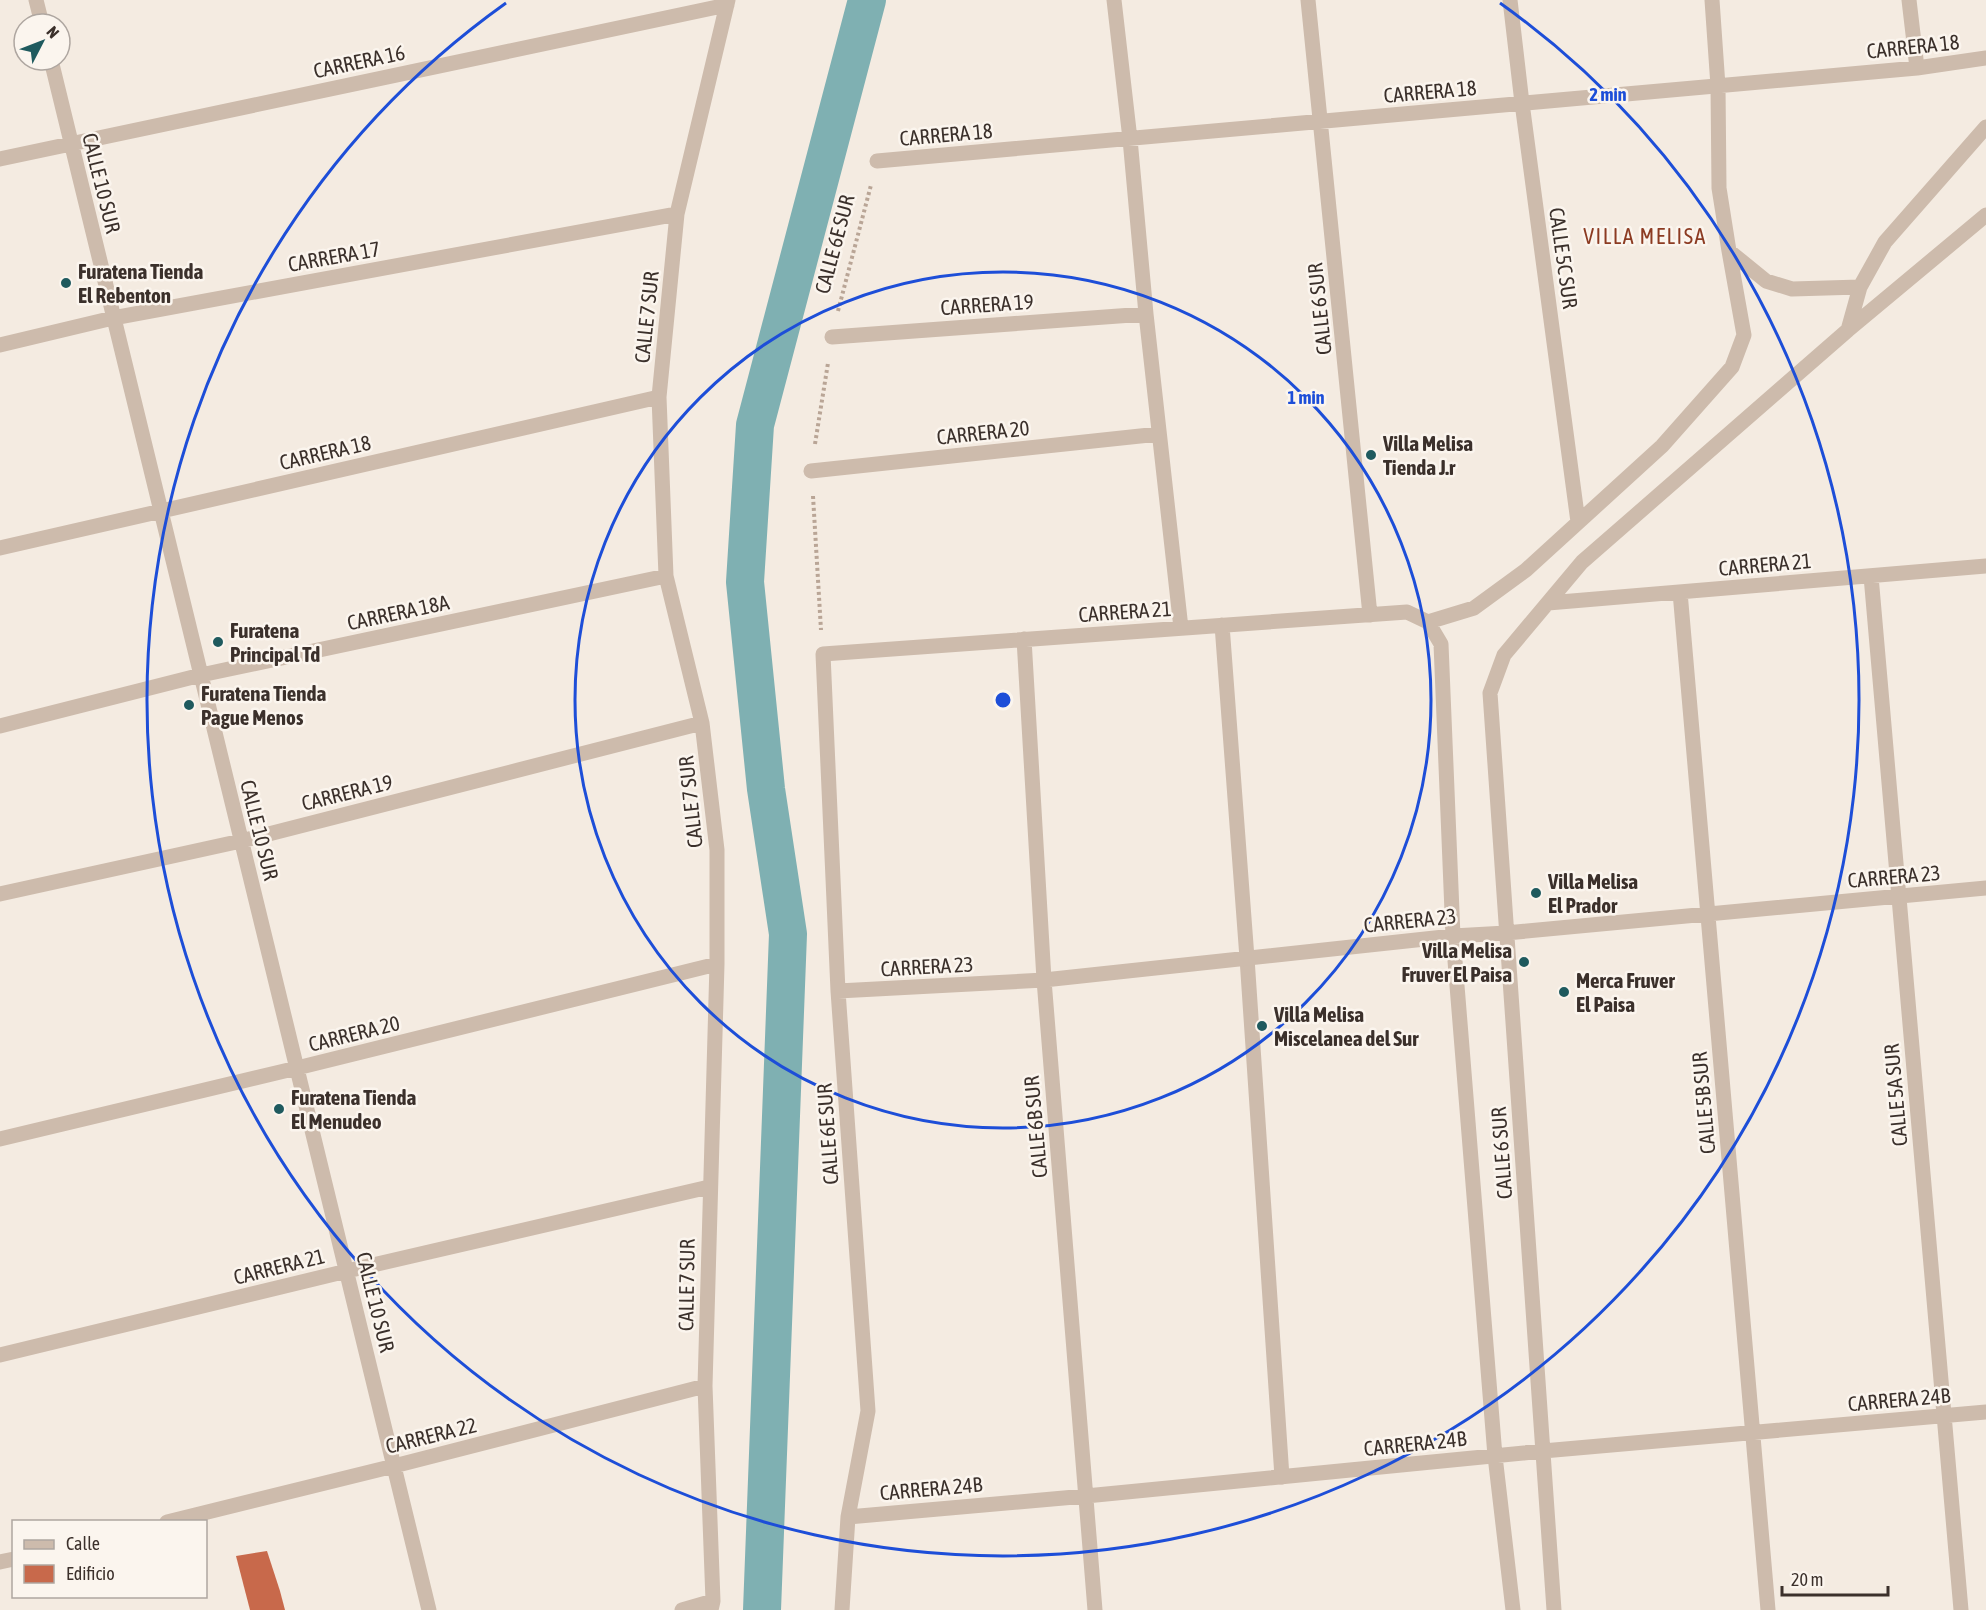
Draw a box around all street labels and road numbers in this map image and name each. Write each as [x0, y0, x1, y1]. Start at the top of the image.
street label: CARRERA 18 [1865, 29, 1961, 63]
street label: CARRERA 16 [311, 40, 407, 82]
street label: CARRERA 18 [1383, 75, 1478, 107]
street label: CARRERA 18 [899, 118, 994, 150]
street label: CALLE 10 SUR [78, 131, 126, 236]
street label: CALLE 6E SUR [809, 192, 859, 296]
street label: CALLE 5C SUR [1545, 206, 1583, 311]
street label: CARRERA 17 [286, 236, 382, 276]
street label: CALLE 6 SUR [1302, 261, 1336, 356]
street label: CALLE 7 SUR [629, 269, 663, 364]
street label: CARRERA 19 [940, 289, 1034, 319]
street label: CARRERA 20 [935, 415, 1031, 449]
street label: CARRERA 18 [277, 430, 373, 474]
street label: CARRERA 21 [1718, 548, 1812, 580]
street label: CARRERA 18A [345, 589, 452, 634]
street label: CARRERA 21 [1078, 596, 1172, 626]
street label: CALLE 7 SUR [673, 754, 707, 849]
street label: CARRERA 19 [299, 769, 395, 815]
street label: CALLE 10 SUR [236, 778, 284, 883]
street label: CARRERA 23 [1847, 860, 1941, 892]
street label: CARRERA 23 [1362, 903, 1458, 937]
street label: CARRERA 23 [880, 952, 974, 980]
street label: CARRERA 20 [306, 1010, 402, 1056]
street label: CALLE 5A SUR [1879, 1042, 1911, 1147]
street label: CALLE 5B SUR [1687, 1051, 1719, 1155]
street label: CALLE 6B SUR [1019, 1075, 1051, 1179]
street label: CALLE 6E SUR [811, 1082, 843, 1185]
street label: CALLE 6 SUR [1486, 1106, 1516, 1200]
street label: CALLE 7 SUR [673, 1238, 699, 1331]
street label: CARRERA 21 [231, 1243, 327, 1289]
street label: CALLE 10 SUR [352, 1250, 400, 1355]
street label: CARRERA 24B [1847, 1383, 1951, 1415]
street label: CARRERA 22 [383, 1412, 479, 1458]
street label: CARRERA 24B [1363, 1426, 1468, 1460]
street label: CARRERA 24B [879, 1472, 983, 1504]

